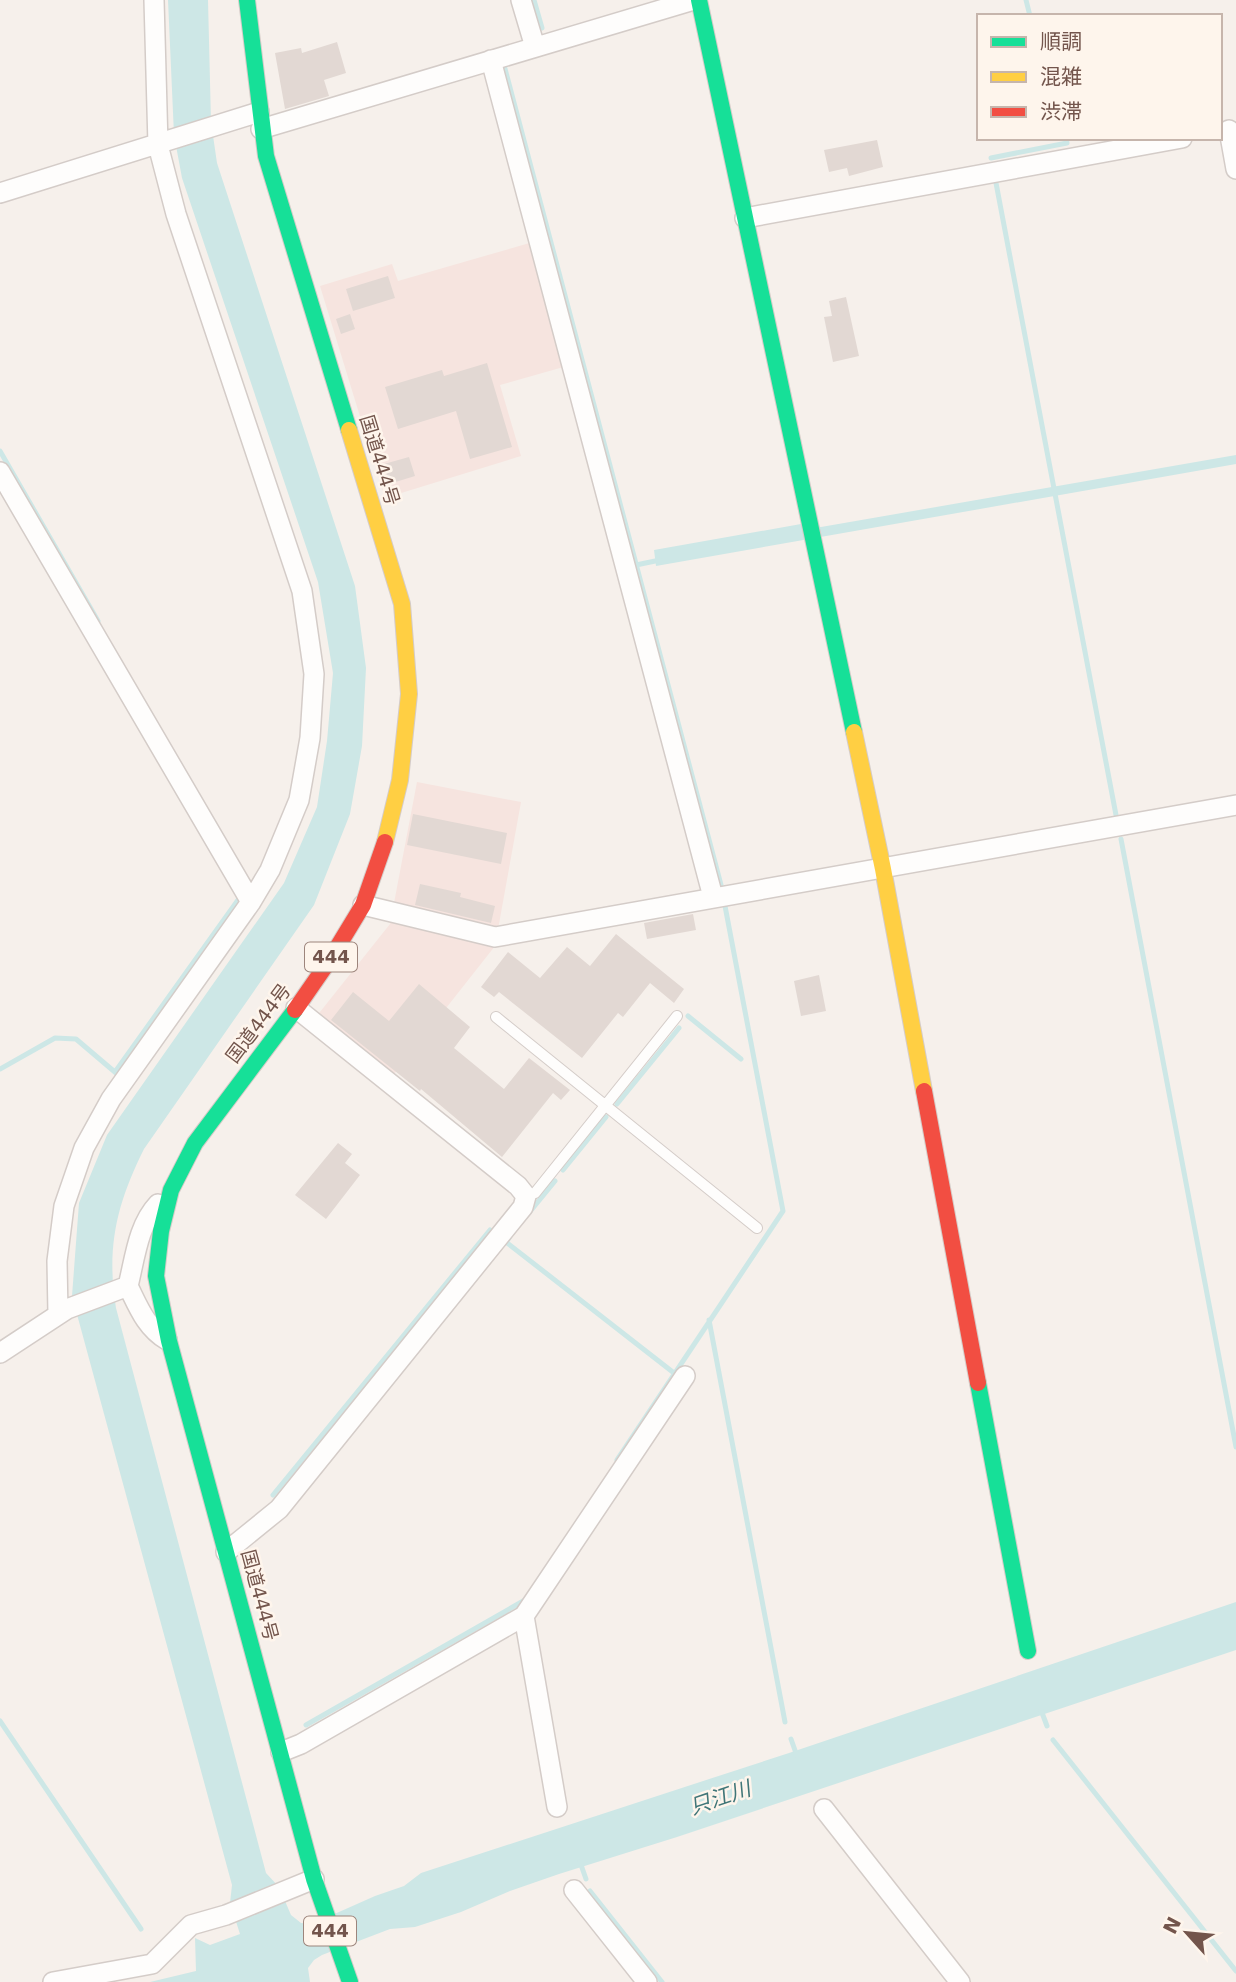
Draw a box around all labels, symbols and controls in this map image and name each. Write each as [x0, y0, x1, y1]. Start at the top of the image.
legend [977, 14, 1222, 140]
text: 順調 [1040, 30, 1082, 54]
text: 混雑 [1040, 65, 1082, 89]
text: 渋滞 [1040, 100, 1082, 124]
street label: 国道444号 [356, 412, 404, 508]
road number: 444 [305, 942, 357, 972]
street label: 国道444号 [221, 979, 295, 1067]
street label: 国道444号 [237, 1547, 283, 1643]
water label: 只江川 [686, 1776, 756, 1820]
north arrow [1152, 1898, 1222, 1968]
text: N [1158, 1913, 1185, 1937]
road number: 444 [304, 1916, 356, 1945]

